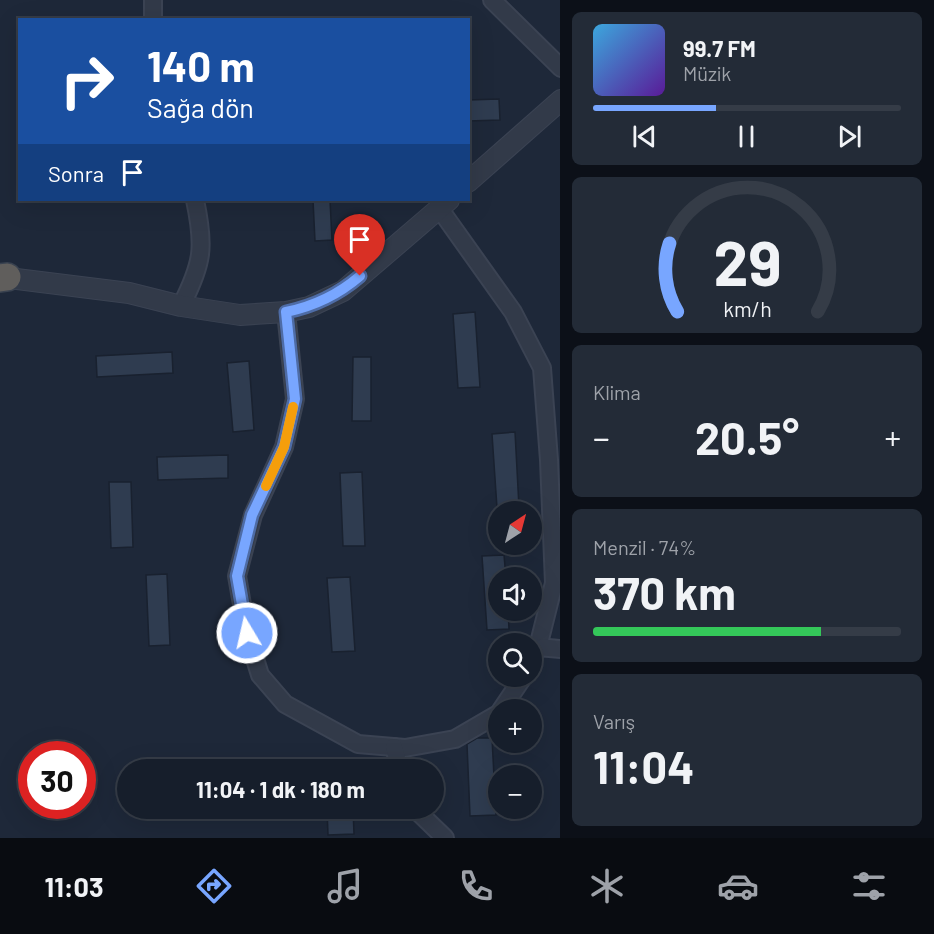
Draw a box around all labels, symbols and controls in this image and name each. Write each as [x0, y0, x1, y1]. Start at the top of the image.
text: 99.7 FM [683, 35, 756, 61]
text: 140 m [147, 40, 255, 90]
icon: right [48, 42, 126, 120]
text: Müzik [683, 61, 731, 85]
text: Sağa dön [147, 91, 254, 123]
icon: previous [628, 120, 661, 153]
icon: pause [730, 120, 763, 153]
icon: next [833, 120, 866, 153]
icon: arrive [116, 156, 149, 189]
text: Sonra [48, 160, 104, 186]
pin [334, 214, 385, 276]
icon: arrive [343, 223, 376, 256]
text: 29 [713, 224, 781, 298]
text: km/h [723, 296, 771, 321]
text: Klima [593, 380, 641, 404]
text: 20.5° [695, 410, 799, 464]
text: − [593, 417, 610, 457]
text: + [885, 417, 901, 457]
north arrow [488, 501, 542, 555]
map controls [488, 501, 542, 819]
text: Menzil · 74% [593, 535, 696, 559]
text: 370 km [593, 565, 736, 619]
button: sound [488, 567, 542, 621]
position arrow [215, 601, 279, 665]
button: search [488, 633, 542, 687]
button: + [488, 699, 542, 753]
text: Varış [593, 709, 635, 733]
text: 11:04 [593, 739, 694, 793]
speed limit sign: 30 [18, 741, 96, 819]
button: − [488, 765, 542, 819]
text: 11:04 · 1 dk · 180 m [196, 776, 365, 802]
icon: directions [193, 865, 235, 907]
icon: music [324, 865, 366, 907]
icon: phone [455, 865, 497, 907]
icon: climate [586, 865, 628, 907]
icon: car [717, 865, 759, 907]
icon: filters [848, 865, 890, 907]
text: 11:03 [44, 870, 104, 902]

